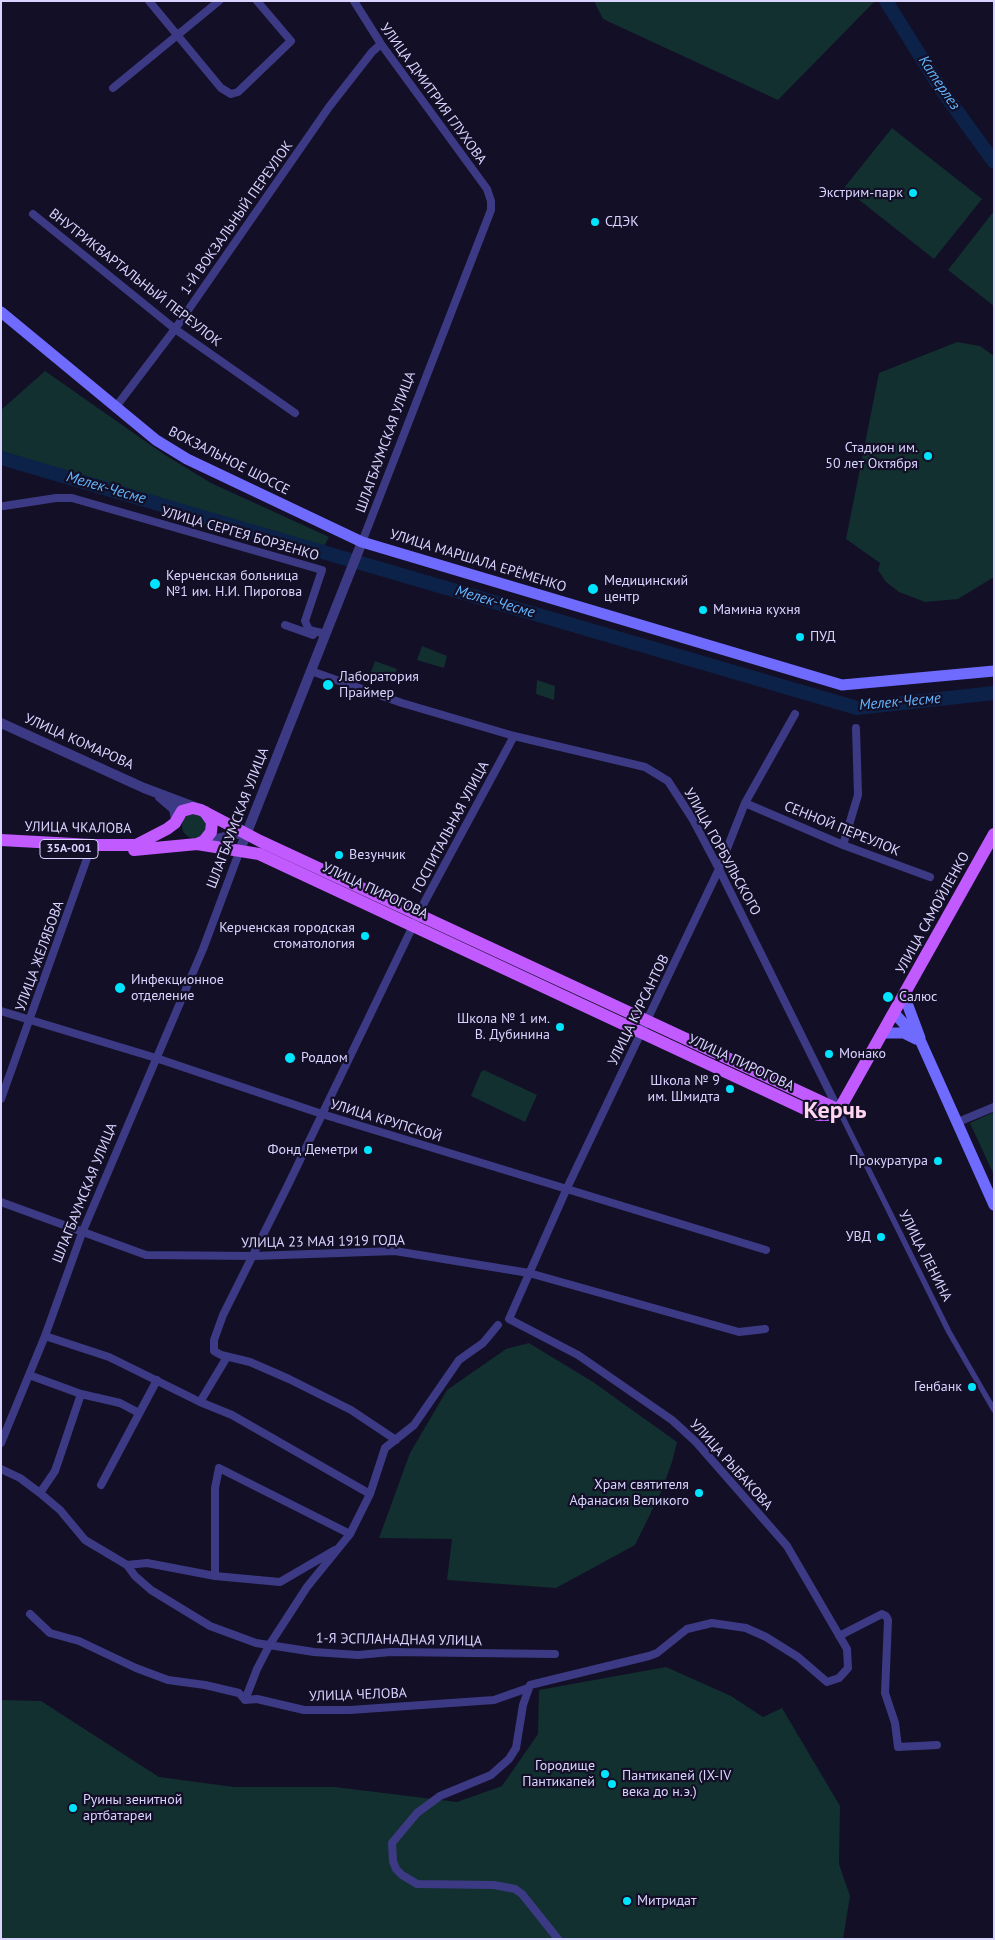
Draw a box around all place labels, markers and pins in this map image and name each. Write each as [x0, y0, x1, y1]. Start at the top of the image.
place label: Экстрим-парк [819, 185, 903, 201]
marker: Экстрим-парк [907, 187, 919, 199]
place label: СДЭК [605, 214, 639, 230]
marker: СДЭК [589, 216, 601, 228]
place label: Стадион им. 50 лет Октября [825, 440, 918, 472]
marker: Стадион им. 50 лет Октября [922, 450, 934, 462]
place label: Керченская больница №1 им. Н.И. Пирогова [166, 568, 302, 600]
place label: Медицинский центр [604, 573, 688, 606]
marker: Керченская больница №1 им. Н.И. Пирогова [148, 577, 162, 591]
marker: Медицинский центр [586, 582, 600, 596]
place label: Мамина кухня [713, 602, 800, 618]
marker: Мамина кухня [697, 604, 709, 616]
place label: ПУД [810, 629, 836, 645]
marker: ПУД [794, 631, 806, 643]
place label: Лаборатория Праймер [339, 669, 419, 702]
marker: Лаборатория Праймер [321, 678, 335, 692]
place label: Везунчик [349, 847, 406, 863]
marker: Везунчик [333, 849, 345, 861]
place label: Керченская городская стоматология [219, 920, 355, 952]
marker: Керченская городская стоматология [359, 930, 371, 942]
place label: Инфекционное отделение [131, 972, 224, 1004]
marker: Инфекционное отделение [113, 981, 127, 995]
place label: Салюс [899, 989, 937, 1005]
marker: Салюс [881, 990, 895, 1004]
place label: Школа № 1 им. В. Дубинина [457, 1011, 550, 1044]
marker: Школа № 1 им. В. Дубинина [554, 1021, 566, 1033]
place label: Монако [839, 1046, 886, 1062]
marker: Монако [823, 1048, 835, 1060]
place label: Роддом [301, 1050, 348, 1066]
marker: Роддом [283, 1051, 297, 1065]
place label: Школа № 9 им. Шмидта [648, 1073, 720, 1106]
marker: Школа № 9 им. Шмидта [724, 1083, 736, 1095]
place label: Фонд Деметри [268, 1142, 358, 1158]
marker: Фонд Деметри [362, 1144, 374, 1156]
place label: Прокуратура [849, 1153, 928, 1169]
marker: Прокуратура [932, 1155, 944, 1167]
place label: УВД [846, 1229, 871, 1245]
marker: УВД [875, 1231, 887, 1243]
place label: Генбанк [914, 1379, 962, 1395]
marker: Генбанк [966, 1381, 978, 1393]
place label: Храм святителя Афанасия Великого [570, 1477, 689, 1510]
marker: Храм святителя Афанасия Великого [693, 1487, 705, 1499]
place label: Городище Пантикапей [522, 1758, 595, 1790]
marker: Городище Пантикапей [599, 1768, 611, 1780]
place label: Пантикапей (IX-IV века до н.э.) [622, 1768, 731, 1800]
marker: Пантикапей (IX-IV века до н.э.) [606, 1778, 618, 1790]
place label: Руины зенитной артбатареи [83, 1792, 182, 1824]
marker: Руины зенитной артбатареи [67, 1802, 79, 1814]
place label: Митридат [637, 1893, 697, 1909]
marker: Митридат [621, 1895, 633, 1907]

